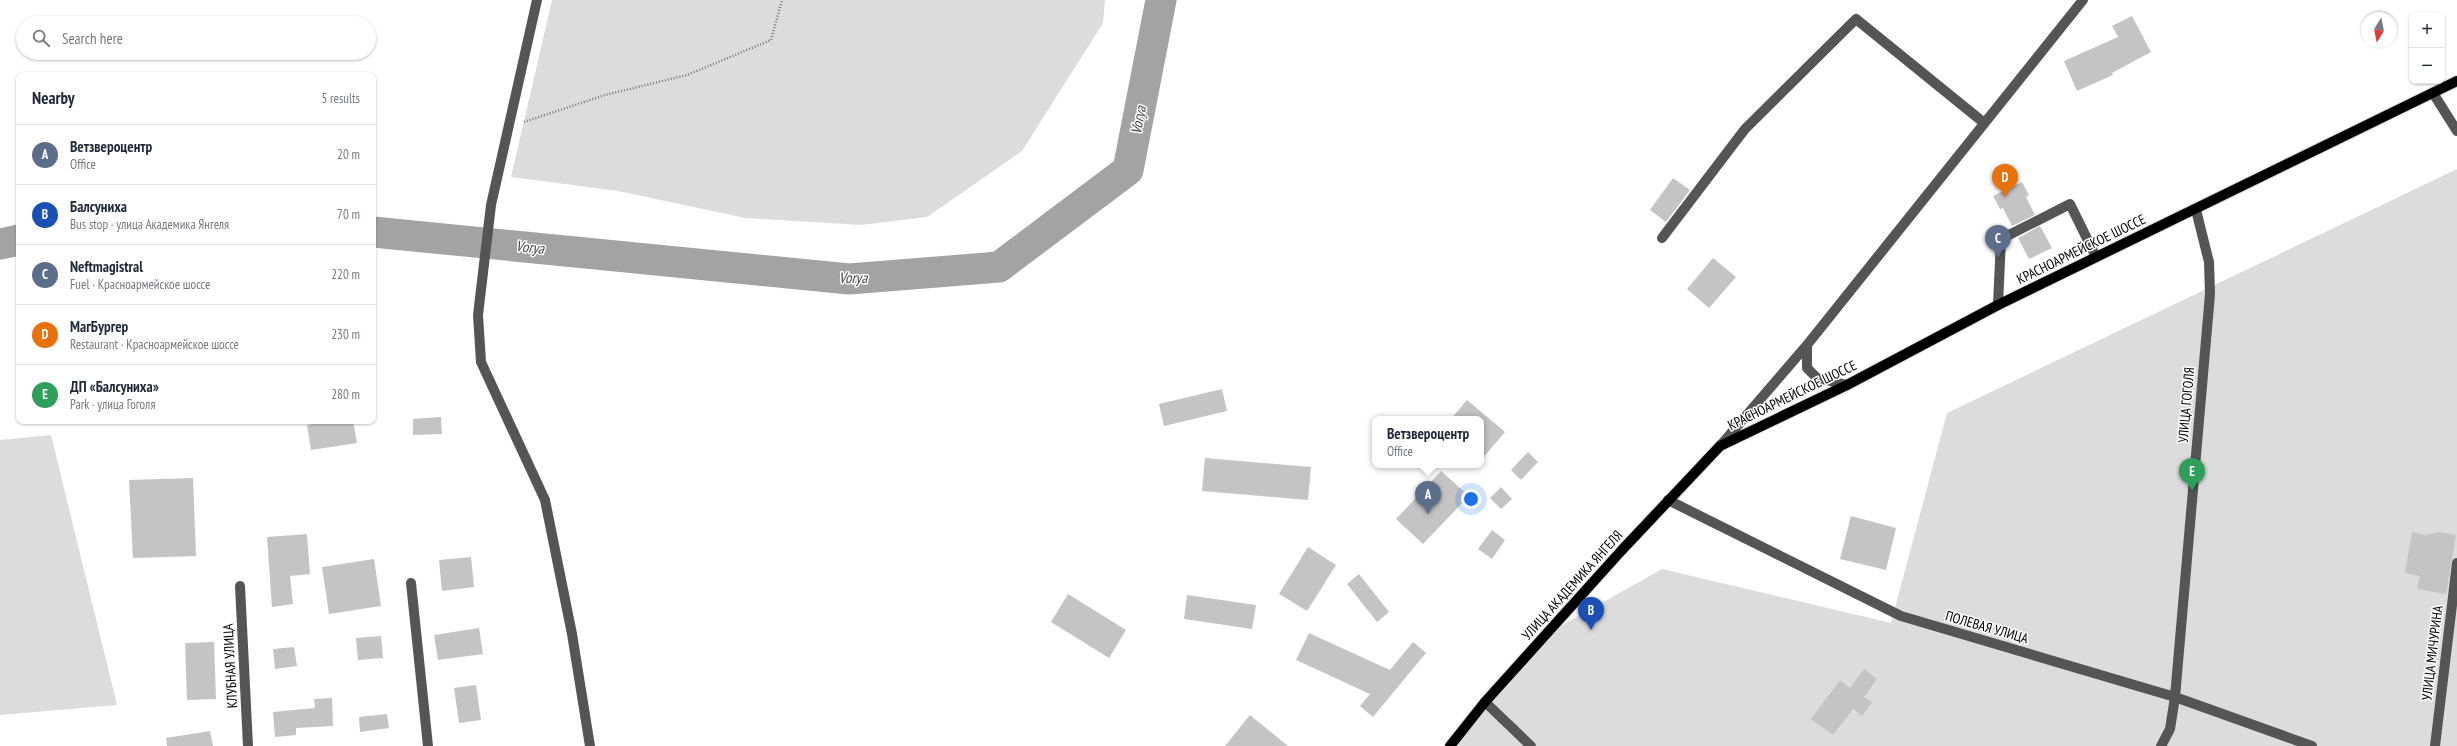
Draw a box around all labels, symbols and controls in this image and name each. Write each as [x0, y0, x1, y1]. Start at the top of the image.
north arrow [2361, 12, 2397, 48]
map controls [2409, 12, 2445, 84]
button: + [2409, 12, 2445, 48]
search box [16, 16, 376, 60]
icon: search [30, 27, 52, 49]
text: Search here [62, 29, 123, 48]
button: − [2409, 48, 2445, 84]
text: Nearby [32, 87, 75, 109]
text: 5 results [321, 90, 360, 107]
water label: Vorya [1126, 103, 1150, 136]
text: Ветзвероцентр [70, 137, 152, 156]
text: A [42, 146, 48, 163]
text: 20 m [337, 146, 360, 163]
text: Office [70, 156, 96, 173]
pin: D [1992, 164, 2018, 197]
text: Балсуниха [70, 197, 127, 216]
text: B [42, 206, 48, 223]
text: 70 m [337, 206, 360, 223]
street label: КРАСНОАРМЕЙСКОЕ ШОССЕ [2014, 210, 2148, 288]
text: Bus stop · улица Академика Янгеля [70, 216, 229, 233]
pin: C [1985, 225, 2011, 258]
water label: Vorya [515, 236, 546, 258]
text: Neftmagistral [70, 257, 143, 276]
text: C [42, 266, 48, 283]
text: 220 m [331, 266, 360, 283]
water label: Vorya [839, 268, 868, 287]
text: Fuel · Красноармейское шоссе [70, 276, 210, 293]
text: МагБургер [70, 317, 128, 336]
text: D [42, 326, 48, 343]
text: 230 m [331, 326, 360, 343]
text: Restaurant · Красноармейское шоссе [70, 336, 239, 353]
street label: КРАСНОАРМЕЙСКОЕ ШОССЕ [1725, 356, 1859, 434]
street label: УЛИЦА ГОГОЛЯ [2174, 366, 2198, 444]
text: ДП «Балсуниха» [70, 377, 159, 396]
text: E [42, 386, 48, 403]
text: 280 m [331, 386, 360, 403]
text: Park · улица Гоголя [70, 396, 155, 413]
popup [1372, 416, 1484, 468]
text: Ветзвероцентр [1387, 424, 1469, 443]
text: Office [1387, 443, 1413, 460]
pin: E [2179, 458, 2205, 491]
pin: A [1415, 481, 1441, 514]
your location [1461, 489, 1481, 509]
street label: УЛИЦА АКАДЕМИКА ЯНГЕЛЯ [1518, 526, 1626, 644]
pin: B [1578, 597, 1604, 630]
street label: УЛИЦА МИЧУРИНА [2417, 604, 2447, 701]
street label: ПОЛЕВАЯ УЛИЦА [1943, 607, 2031, 648]
street label: КЛУБНАЯ УЛИЦА [219, 623, 241, 709]

